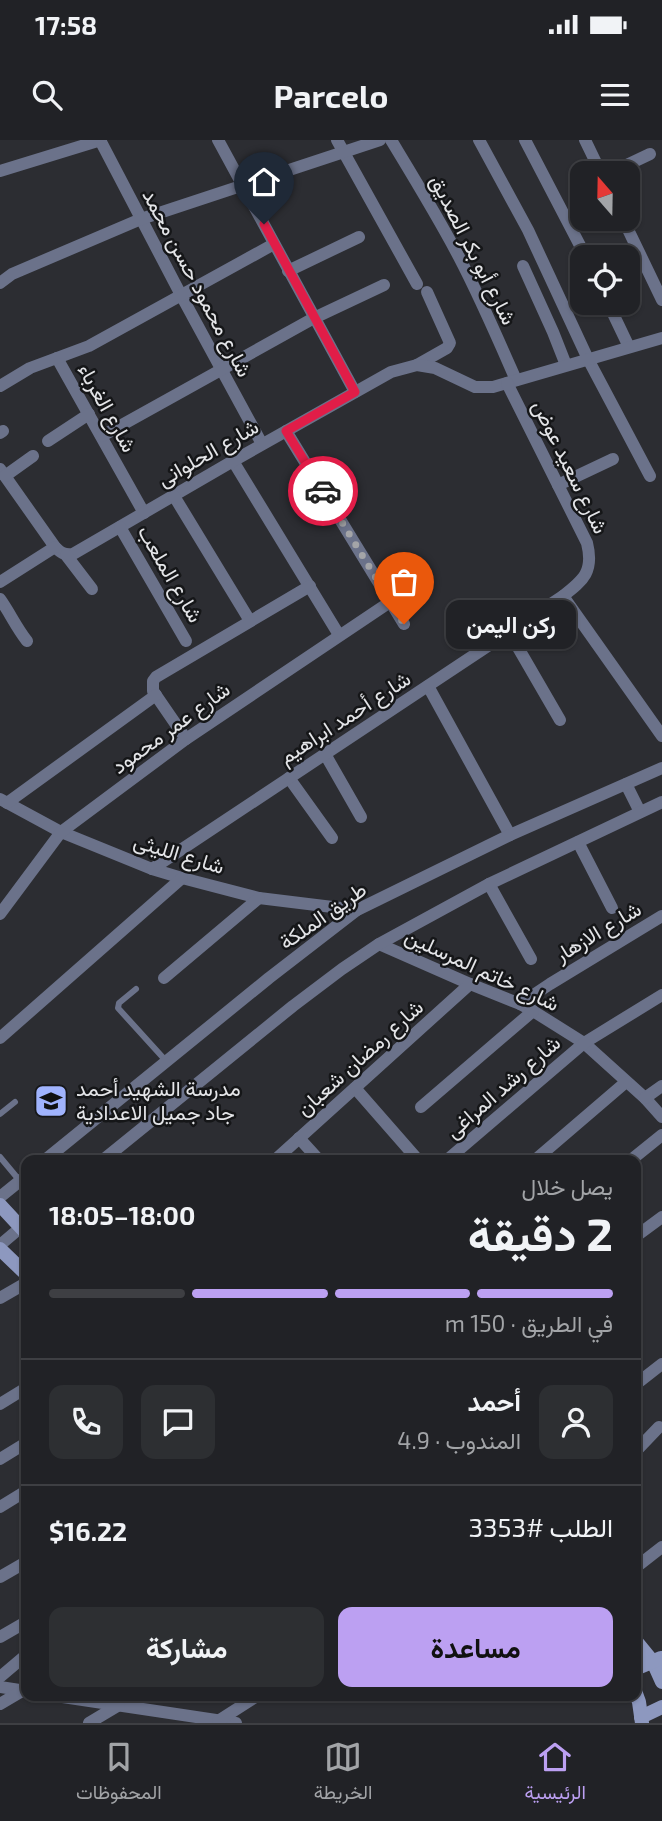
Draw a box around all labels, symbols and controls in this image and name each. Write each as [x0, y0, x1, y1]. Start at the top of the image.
text: 17:58 [35, 9, 97, 40]
icon: search [28, 76, 66, 114]
text: Parcelo [274, 76, 388, 114]
icon: menu [596, 76, 634, 114]
pin [234, 152, 294, 224]
north arrow [570, 161, 640, 231]
map controls [570, 161, 640, 315]
icon: home [245, 163, 283, 201]
street label: شارع أبو بكر الصديق [423, 170, 523, 330]
street label: شارع محمود حسن محمد [136, 184, 258, 382]
button: locate [570, 245, 640, 315]
street label: شارع الغرباء [71, 359, 143, 457]
street label: شارع سعيد عوض [526, 395, 614, 539]
street label: شارع الحلوانى [152, 413, 264, 493]
courier [288, 456, 358, 526]
icon: car [304, 472, 342, 510]
street label: شارع الملعب [131, 520, 209, 628]
pin [374, 552, 434, 624]
icon: bag [385, 563, 423, 601]
callout: ركن اليمن [446, 600, 576, 648]
text: ركن اليمن [466, 610, 556, 638]
street label: شارع أحمد ابراهيم [274, 665, 416, 771]
street label: شارع عمر محمود [106, 676, 236, 780]
street label: شارع الليثى [130, 827, 228, 881]
street label: طريق الملكة [274, 876, 372, 955]
street label: شارع الازهار [549, 895, 647, 969]
street label: شارع خاتم المرسلين [400, 922, 564, 1018]
street label: شارع رمضان شعبان [291, 994, 429, 1122]
street label: شارع رشد المراغى [439, 1029, 567, 1145]
place label: مدرسة الشهيد أحمد جاد جميل الاعدادية [76, 1075, 241, 1125]
school or university icon: مدرسة الشهيد أحمد جاد جميل الاعدادية [32, 1082, 70, 1120]
text: يصل خلال [522, 1172, 613, 1200]
text: 18:00–18:05 [49, 1199, 195, 1230]
text: 2 دقيقة [468, 1205, 613, 1260]
text: في الطريق · 150 m [445, 1309, 613, 1337]
button: phone [49, 1385, 123, 1459]
button: chat [141, 1385, 215, 1459]
text: أحمد [468, 1385, 521, 1416]
button: person [539, 1385, 613, 1459]
text: المندوب · 4.9 [397, 1426, 521, 1454]
text: الطلب #3353 [469, 1511, 613, 1542]
text: $16.22 [49, 1515, 127, 1546]
button: مشاركة [49, 1607, 324, 1687]
button: مساعدة [338, 1607, 613, 1687]
tab: المحفوظات [76, 1738, 162, 1809]
tab: الخريطة [314, 1738, 372, 1809]
tab: الرئيسية [525, 1738, 586, 1809]

